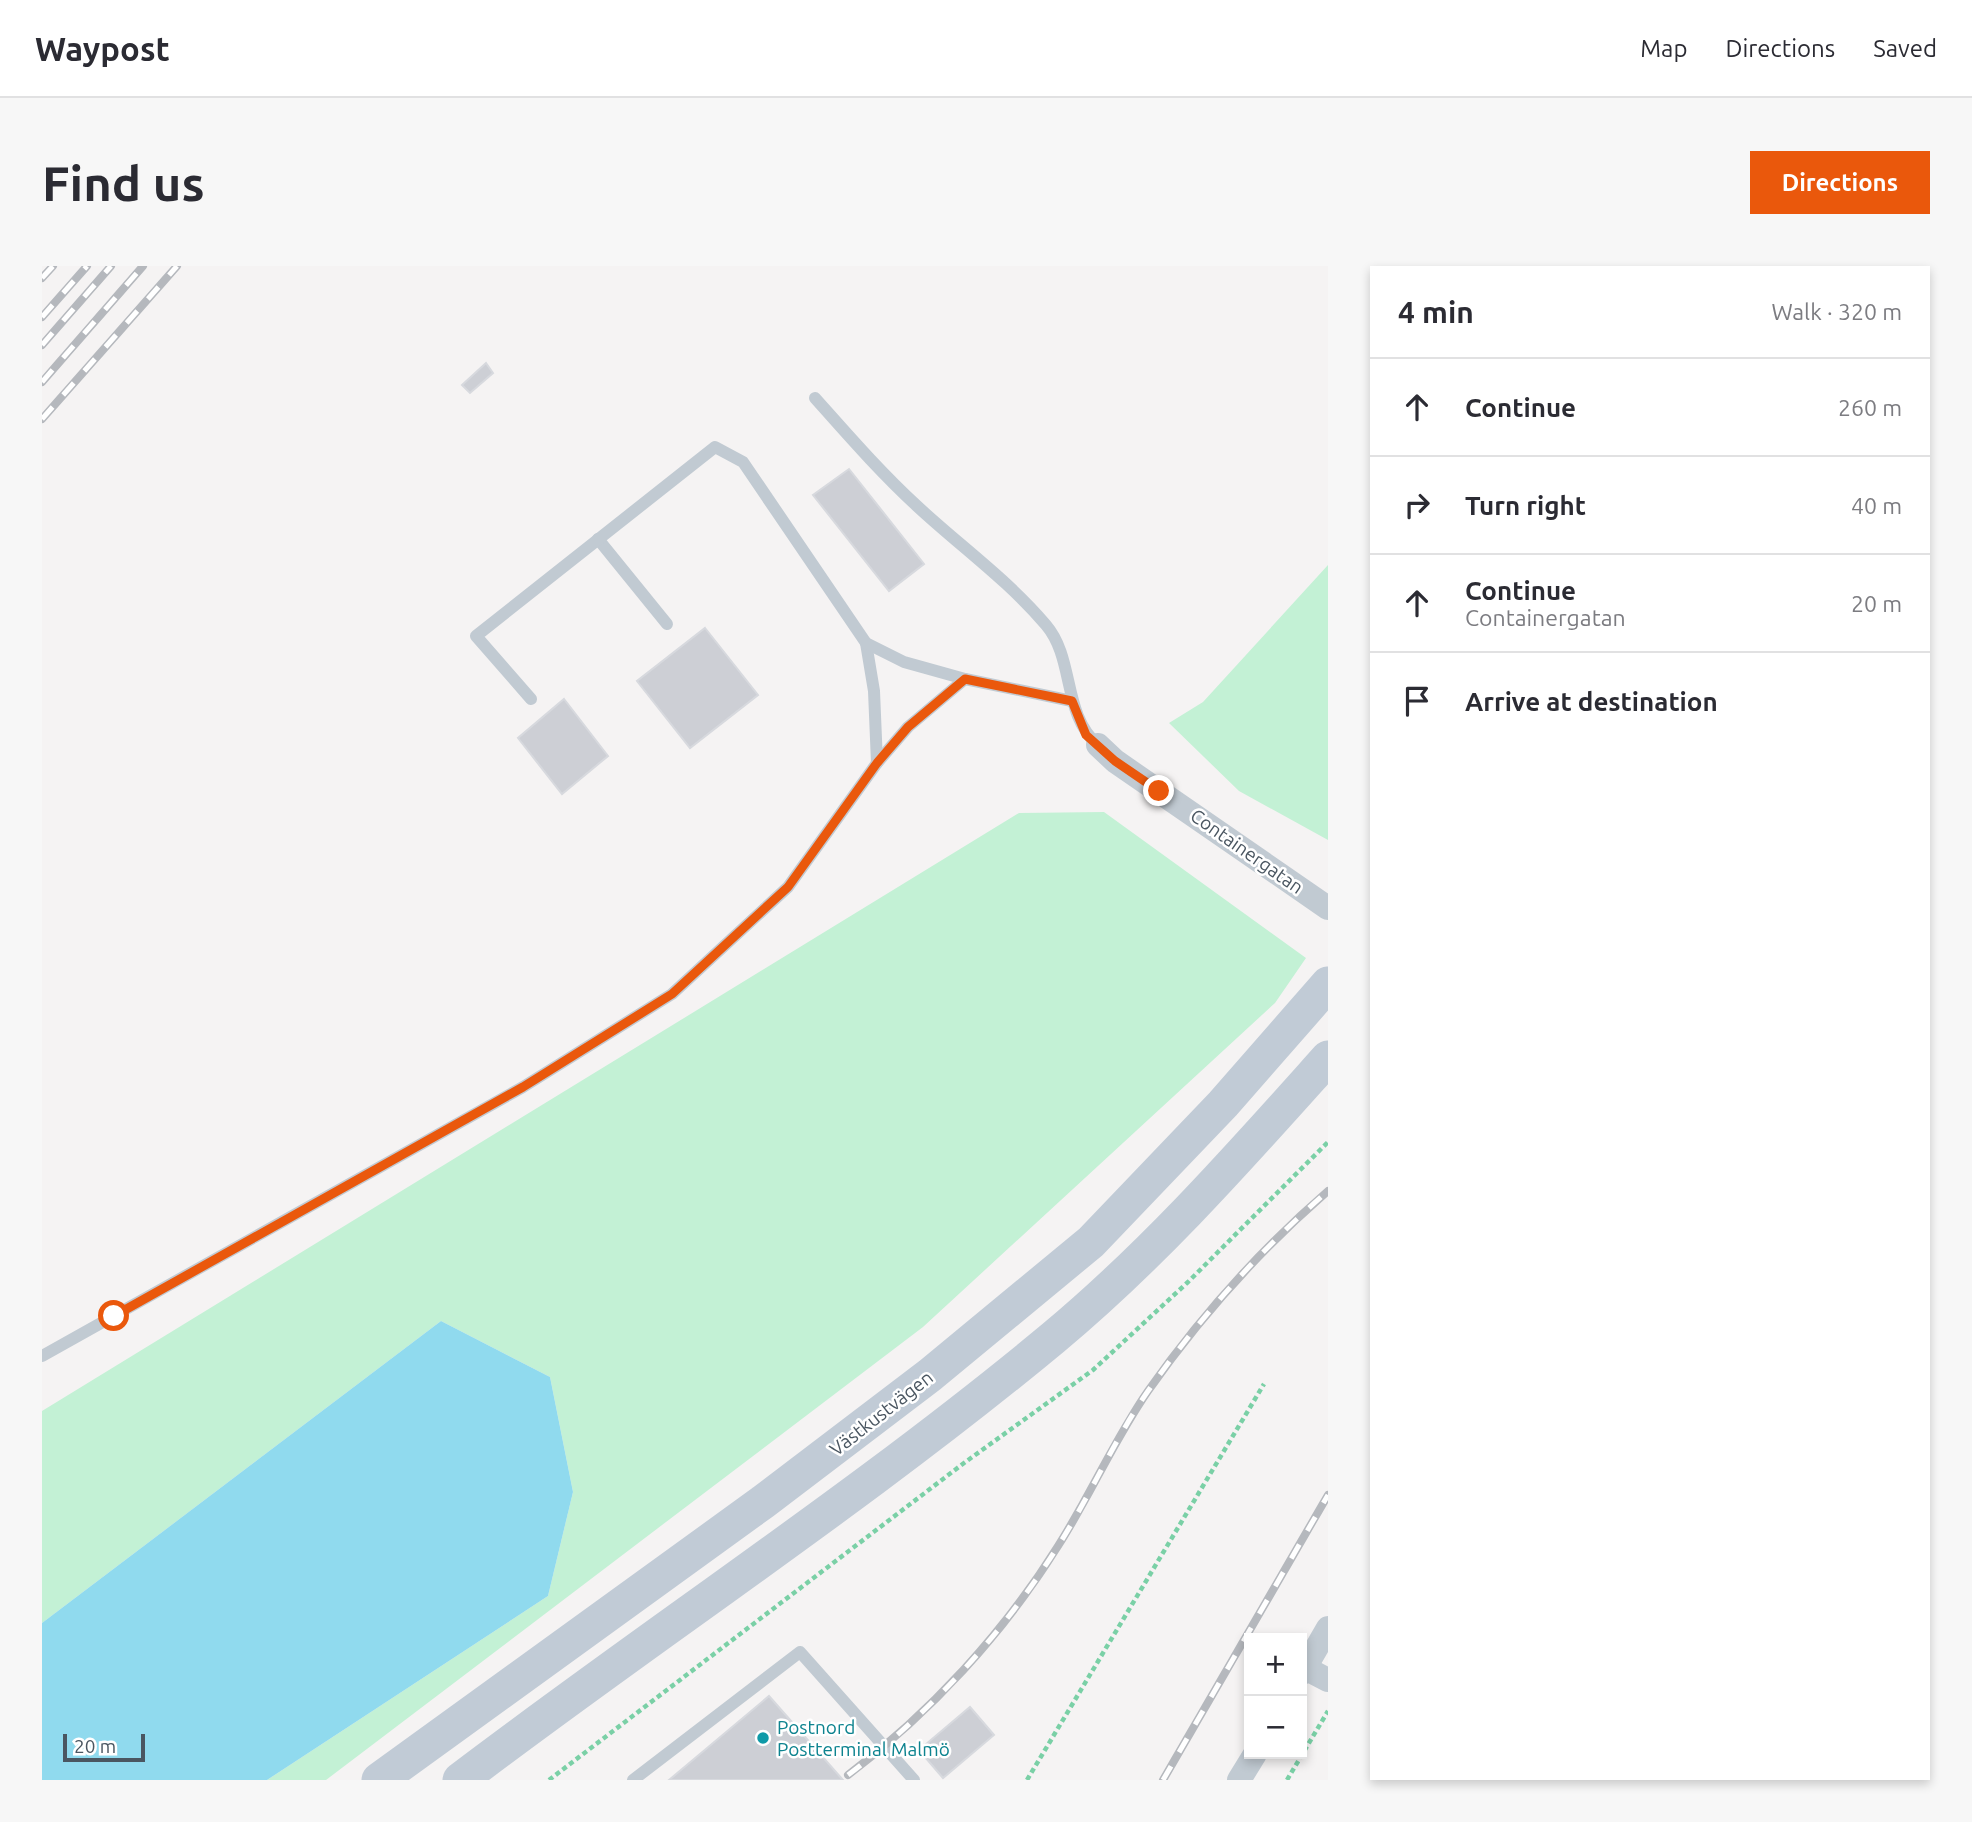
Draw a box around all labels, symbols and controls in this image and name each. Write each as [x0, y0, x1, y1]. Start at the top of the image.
text: Waypost [35, 30, 170, 67]
text: Map [1640, 35, 1687, 62]
text: Directions [1725, 35, 1835, 62]
text: Saved [1873, 35, 1937, 62]
button: Directions [1750, 151, 1930, 214]
text: Find us [42, 155, 205, 210]
text: 4 min [1398, 295, 1474, 329]
text: Walk · 320 m [1771, 299, 1902, 324]
icon: ahead [1398, 388, 1436, 426]
text: Continue [1465, 393, 1576, 422]
text: 260 m [1838, 395, 1902, 420]
icon: right [1398, 486, 1436, 524]
text: Turn right [1465, 491, 1586, 520]
text: 40 m [1851, 493, 1902, 518]
text: Continue [1465, 576, 1576, 605]
icon: ahead [1398, 584, 1436, 622]
text: 20 m [1851, 591, 1902, 616]
text: Containergatan [1465, 605, 1626, 630]
icon: arrive [1398, 682, 1436, 720]
text: Arrive at destination [1465, 687, 1718, 716]
route end [1143, 775, 1174, 806]
street label: Containergatan [1186, 804, 1308, 898]
route start [98, 1300, 129, 1331]
street label: Västkustvägen [825, 1366, 937, 1460]
map controls [1244, 1633, 1307, 1759]
button: + [1244, 1633, 1307, 1696]
button: − [1244, 1696, 1307, 1759]
place label: Postnord Postterminal Malmö [777, 1716, 950, 1760]
marker: Postnord Postterminal Malmö [755, 1730, 771, 1746]
scale bar [63, 1731, 145, 1763]
text: 20 m [74, 1735, 116, 1757]

